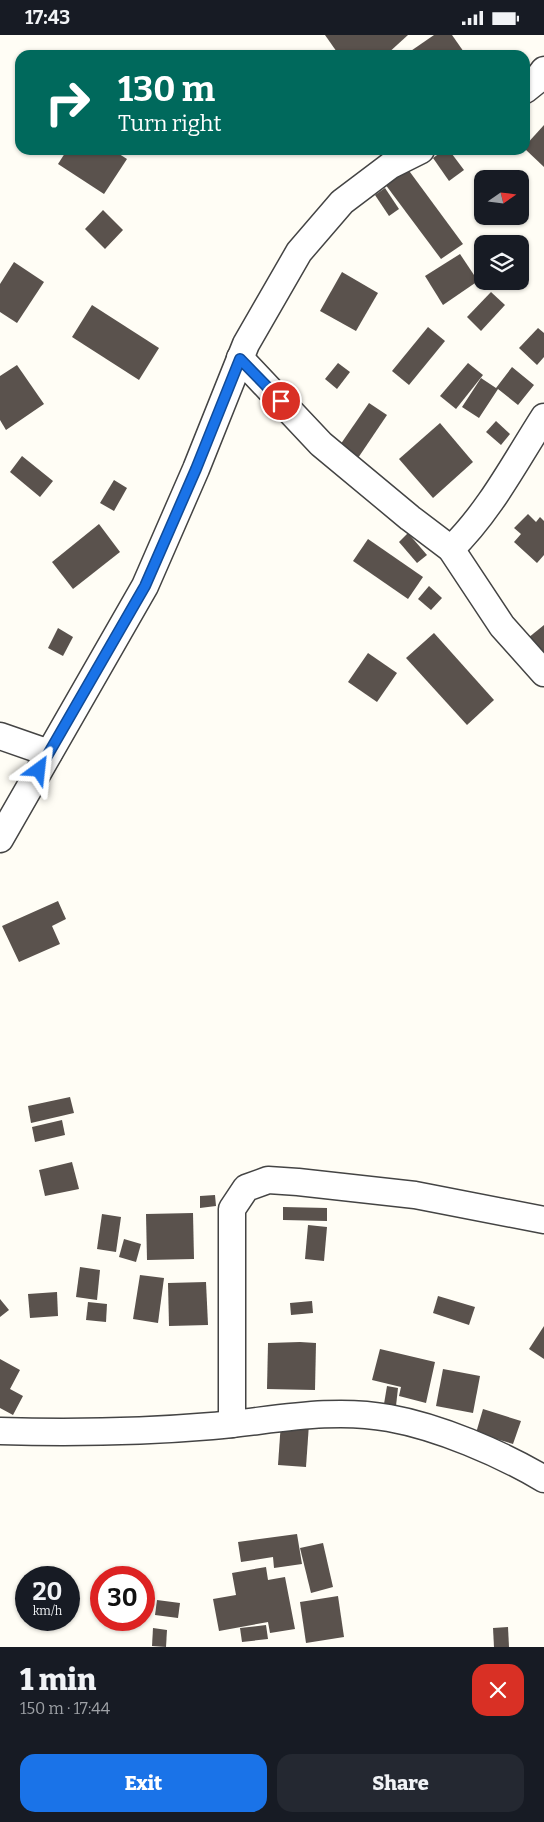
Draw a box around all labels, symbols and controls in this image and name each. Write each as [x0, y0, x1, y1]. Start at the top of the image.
text: 17:43 [25, 6, 70, 29]
text: 130 m [118, 68, 215, 110]
icon: right [35, 70, 100, 135]
text: Turn right [118, 110, 221, 137]
north arrow [474, 170, 529, 225]
map controls [474, 170, 529, 290]
button: layers [474, 235, 529, 290]
pin [260, 380, 302, 422]
icon: arrive [267, 387, 295, 415]
position arrow [12, 743, 64, 795]
speed limit sign: 30 [90, 1566, 155, 1631]
text: 20 [33, 1577, 62, 1607]
text: km/h [33, 1604, 62, 1618]
text: 1 min [20, 1662, 96, 1698]
button: close [472, 1664, 524, 1716]
text: 150 m · 17:44 [20, 1699, 110, 1718]
button: Exit [20, 1754, 267, 1812]
button: Share [277, 1754, 524, 1812]

